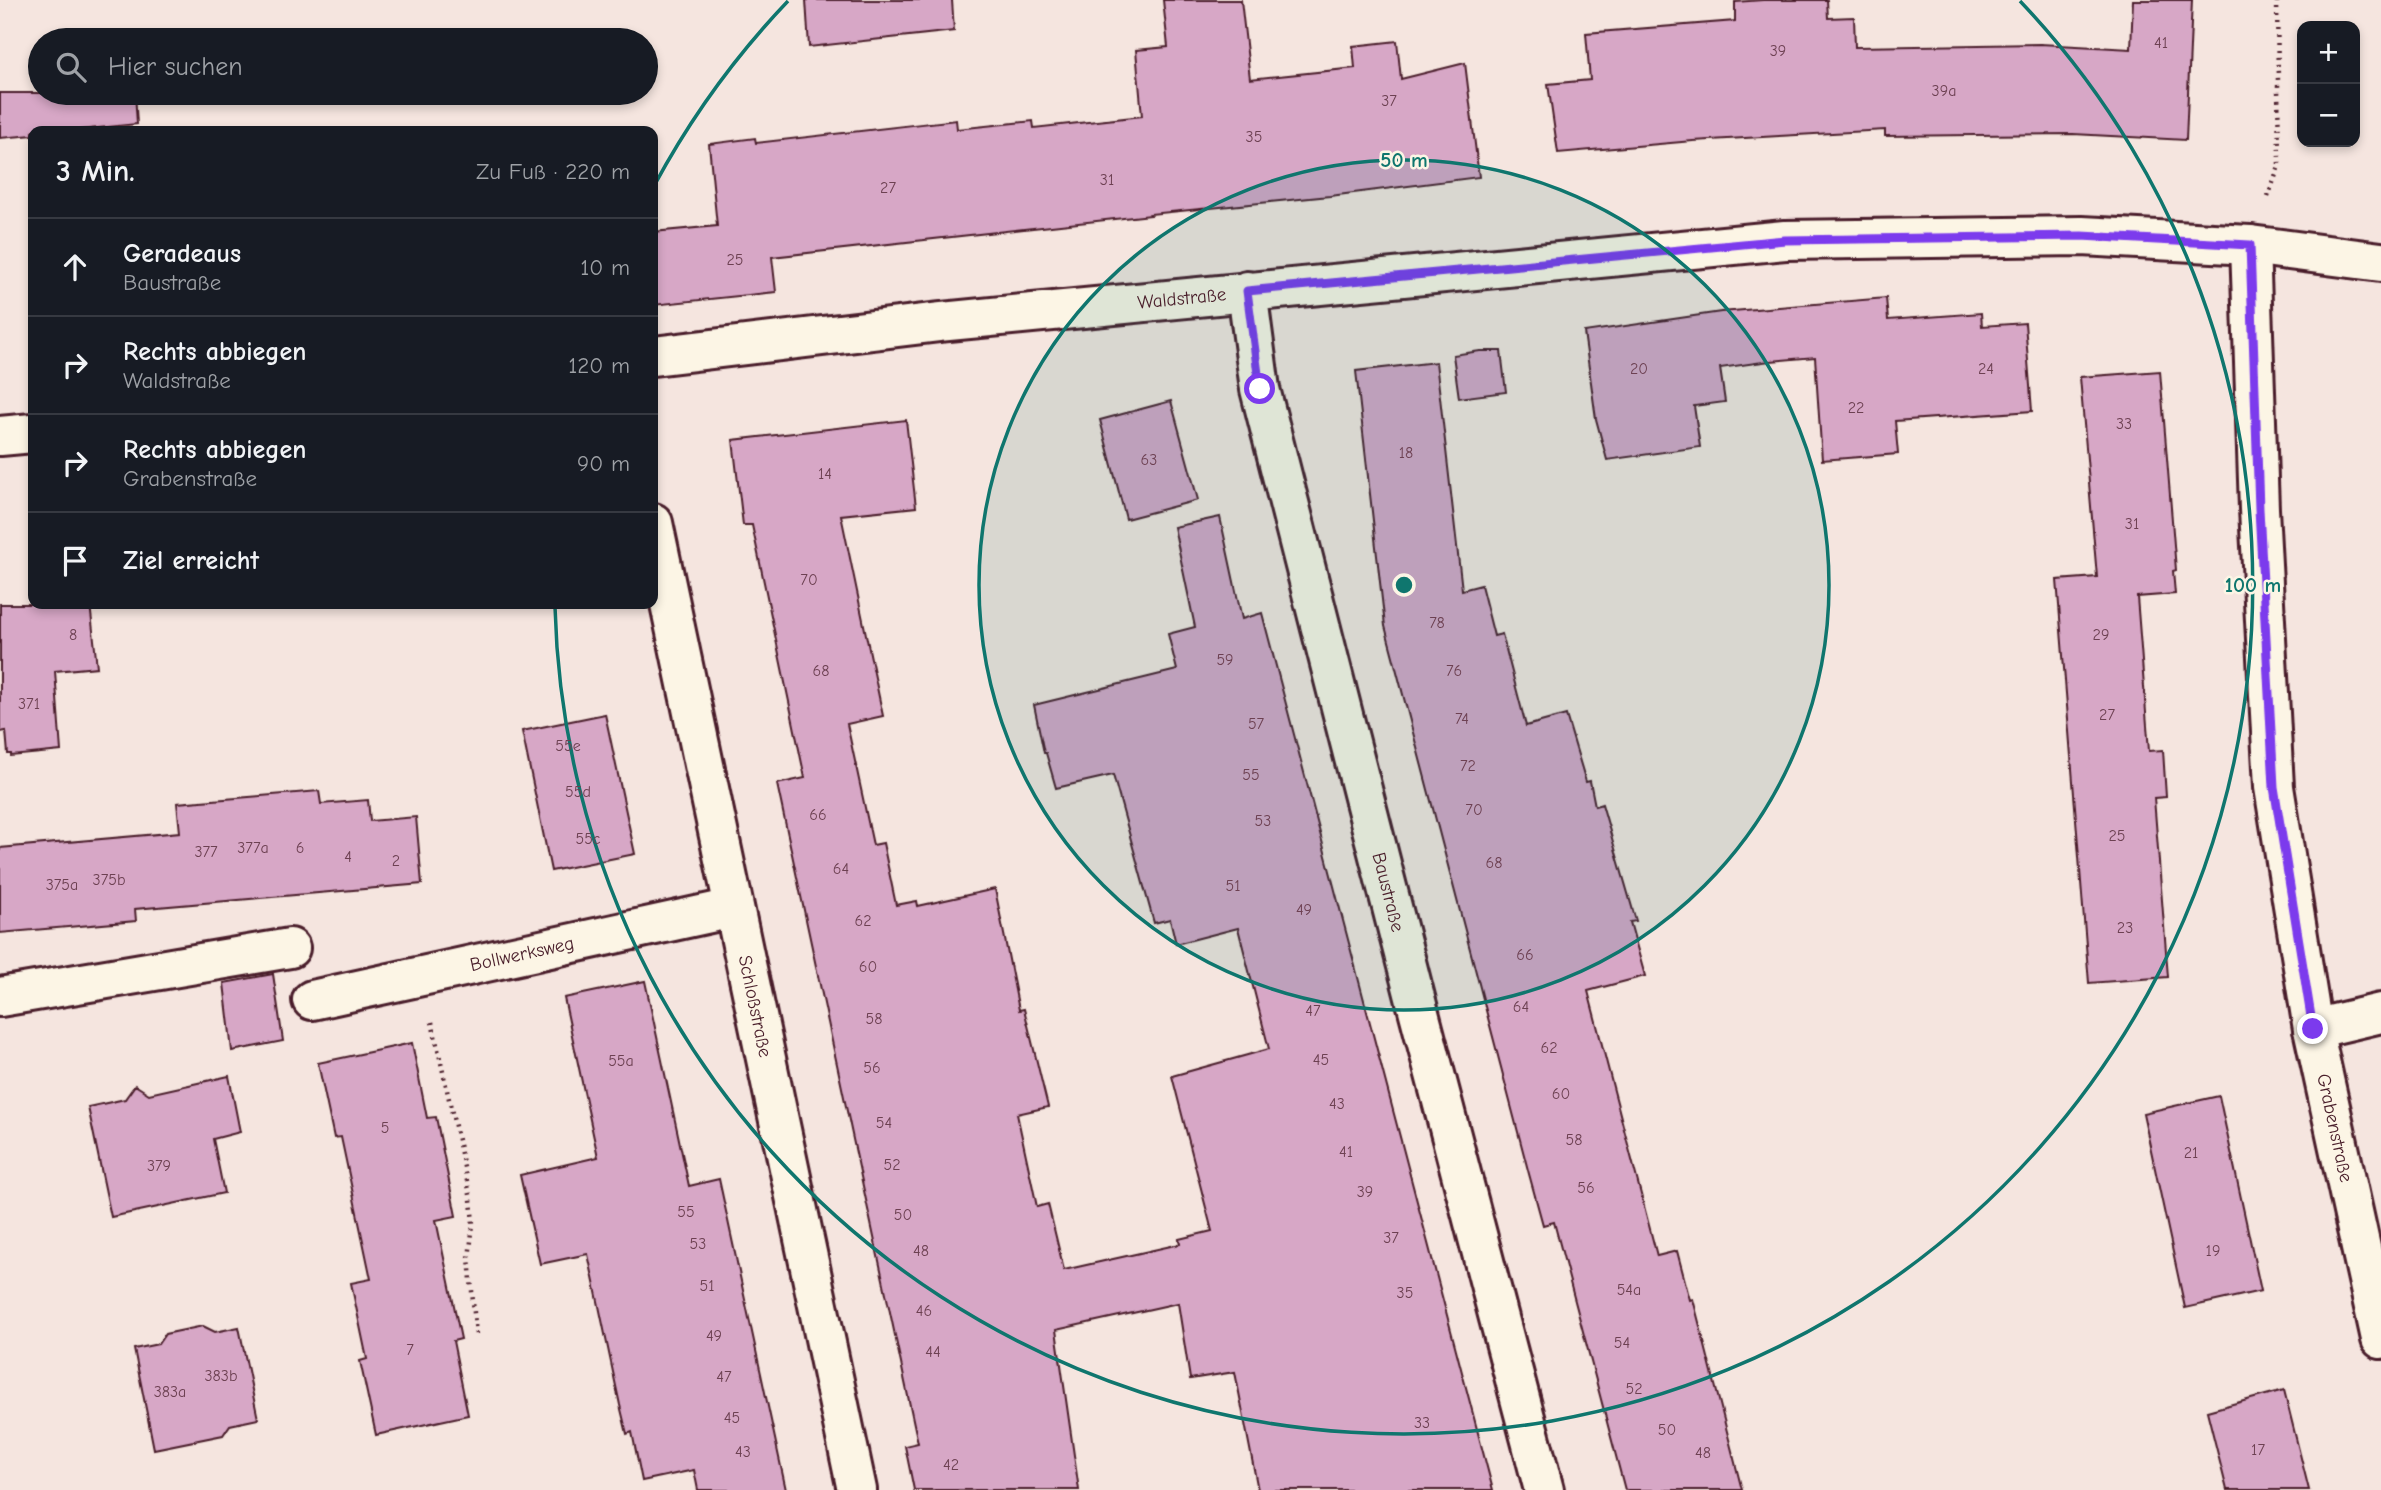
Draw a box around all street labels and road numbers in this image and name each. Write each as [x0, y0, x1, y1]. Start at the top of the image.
street label: Waldstraße [1136, 283, 1227, 314]
street label: Baustraße [1368, 850, 1409, 934]
street label: Bollwerksweg [468, 932, 576, 976]
street label: Schloßstraße [733, 953, 776, 1059]
street label: Grabenstraße [2312, 1072, 2357, 1184]

